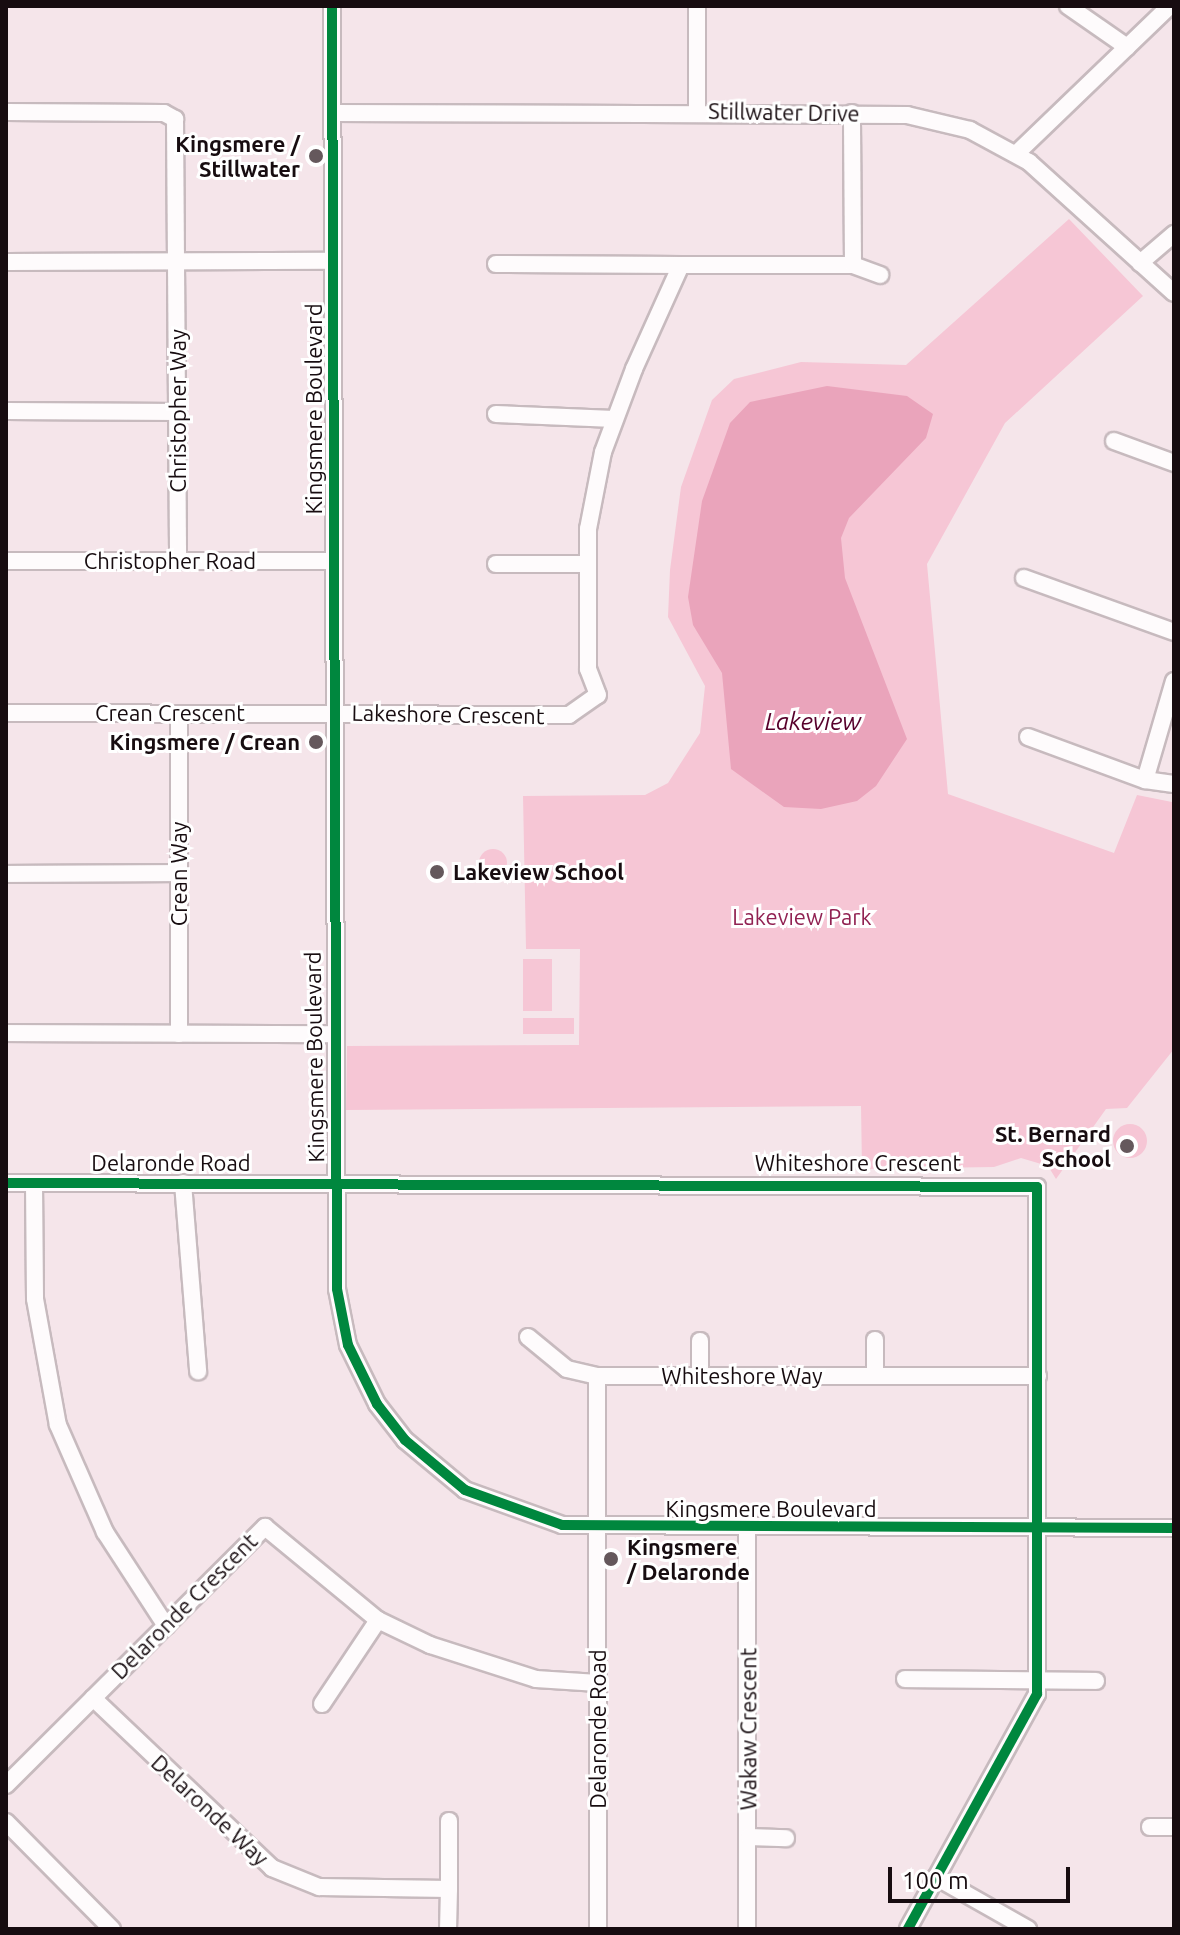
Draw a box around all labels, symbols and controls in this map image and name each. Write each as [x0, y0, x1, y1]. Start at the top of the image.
street label: Stillwater Drive [708, 97, 860, 127]
place label: Kingsmere / Stillwater [175, 130, 300, 182]
marker: Kingsmere / Stillwater [307, 147, 325, 165]
street label: Kingsmere Boulevard [301, 303, 327, 515]
street label: Christopher Way [165, 329, 191, 493]
street label: Christopher Road [84, 548, 256, 574]
street label: Lakeshore Crescent [351, 699, 545, 729]
street label: Crean Crescent [95, 700, 245, 726]
water label: Lakeview [765, 708, 861, 736]
place label: Kingsmere / Crean [110, 729, 300, 755]
marker: Kingsmere / Crean [307, 733, 325, 751]
street label: Crean Way [166, 822, 192, 926]
place label: Lakeview School [453, 859, 624, 885]
marker: Lakeview School [428, 863, 446, 881]
park label: Lakeview Park [732, 904, 872, 930]
street label: Kingsmere Boulevard [299, 951, 329, 1163]
place label: St. Bernard School [995, 1120, 1111, 1172]
marker: St. Bernard School [1118, 1137, 1136, 1155]
street label: Delaronde Road [91, 1150, 251, 1176]
street label: Whiteshore Crescent [755, 1150, 961, 1176]
street label: Whiteshore Way [661, 1363, 823, 1389]
street label: Kingsmere Boulevard [665, 1496, 877, 1522]
street label: Delaronde Crescent [106, 1528, 262, 1684]
place label: Kingsmere / Delaronde [627, 1533, 750, 1584]
marker: Kingsmere / Delaronde [602, 1550, 620, 1568]
street label: Wakaw Crescent [735, 1648, 761, 1810]
street label: Delaronde Road [585, 1649, 611, 1809]
street label: Delaronde Way [146, 1749, 274, 1871]
scale bar [892, 1851, 1074, 1901]
text: 100 m [902, 1867, 969, 1894]

